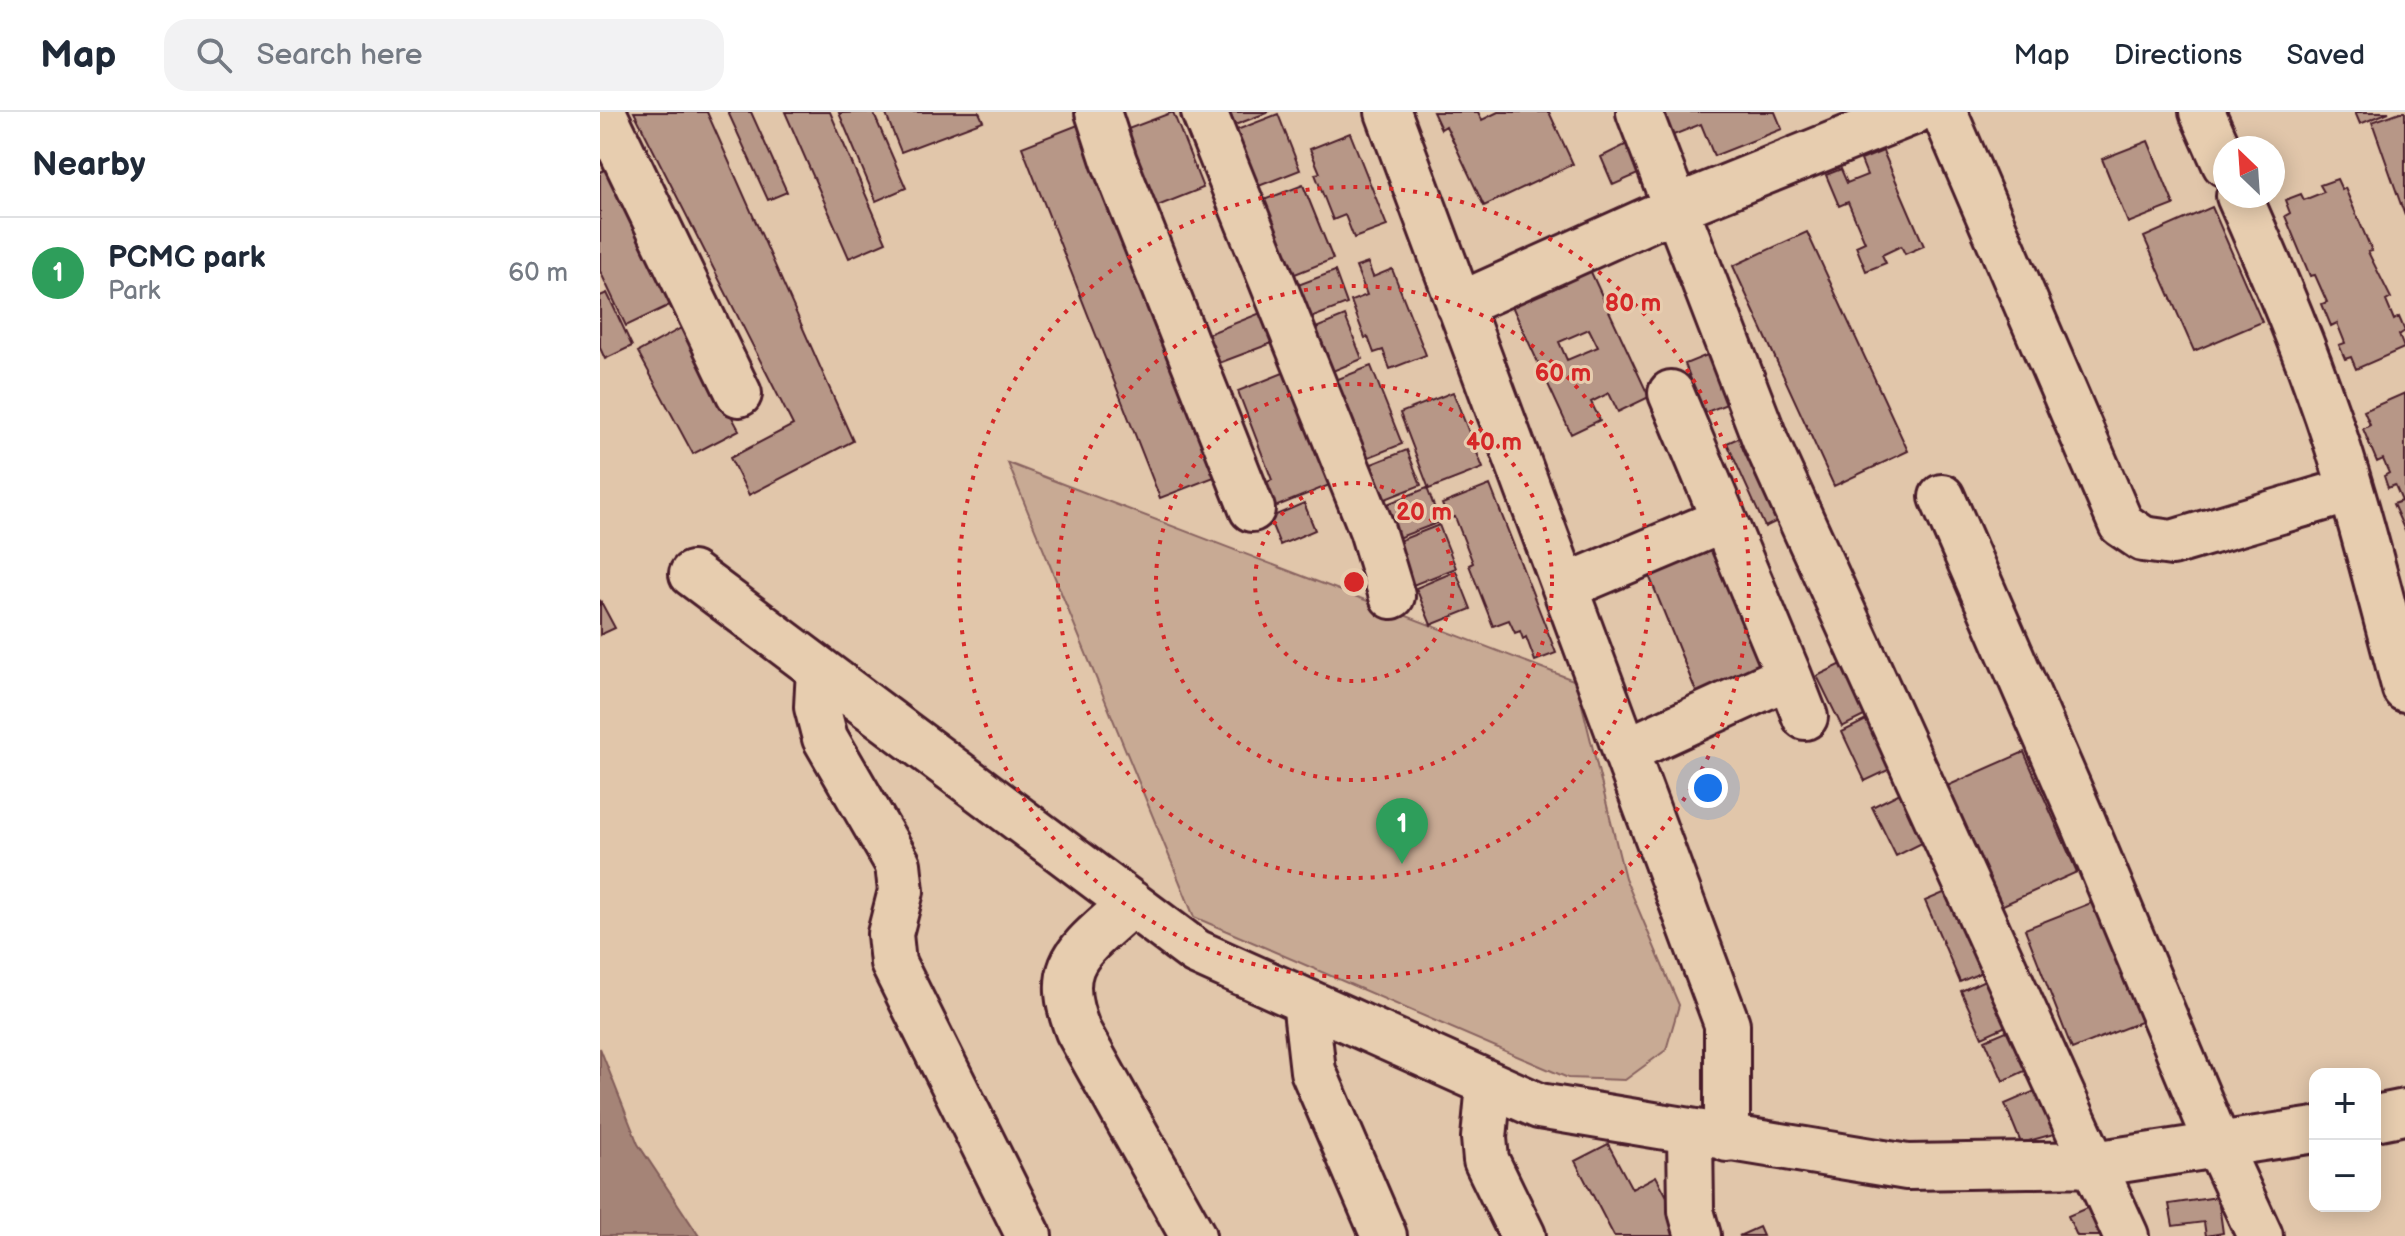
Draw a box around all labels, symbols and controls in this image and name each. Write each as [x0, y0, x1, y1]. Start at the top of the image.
search box [164, 19, 724, 91]
text: Map [40, 33, 116, 78]
icon: search [192, 33, 236, 77]
text: Search here [256, 37, 423, 73]
text: Map [2013, 39, 2070, 72]
text: Directions [2114, 39, 2242, 72]
text: Saved [2286, 39, 2365, 72]
north arrow [2213, 136, 2285, 208]
text: Nearby [32, 144, 146, 185]
text: PCMC park [108, 240, 265, 276]
text: 1 [53, 258, 63, 289]
text: 60 m [508, 258, 568, 289]
text: Park [108, 276, 160, 307]
text: 80 m [1605, 289, 1661, 318]
text: 60 m [1535, 359, 1591, 388]
text: 40 m [1466, 428, 1522, 457]
text: 20 m [1396, 498, 1452, 527]
centre of rings [1340, 568, 1368, 596]
your location [1688, 768, 1728, 808]
pin: 1 [1376, 798, 1428, 864]
map controls [2309, 1068, 2381, 1212]
button: + [2309, 1068, 2381, 1140]
button: − [2309, 1140, 2381, 1212]

